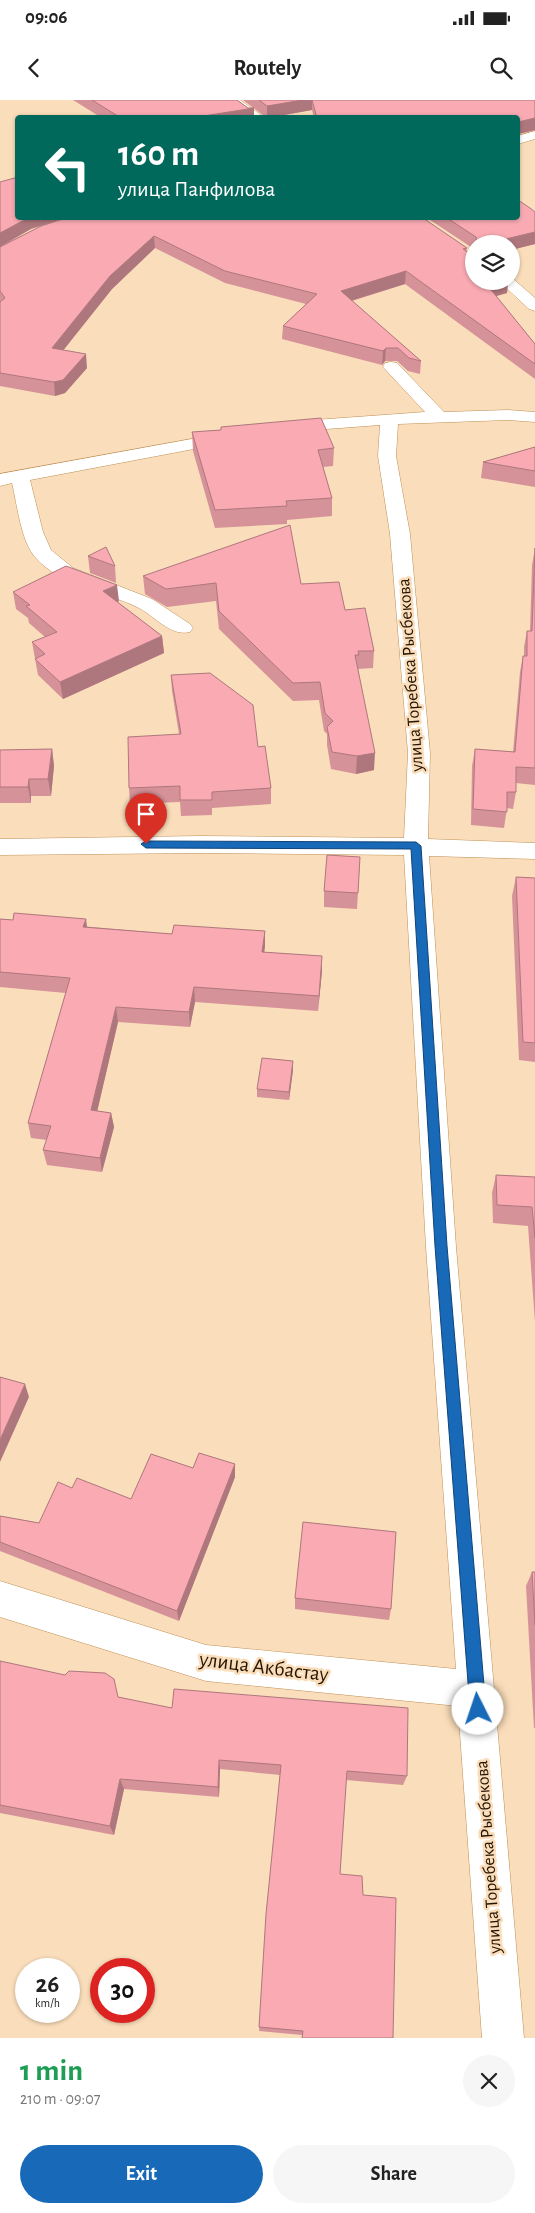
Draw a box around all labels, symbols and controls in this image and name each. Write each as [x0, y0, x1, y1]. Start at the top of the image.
text: 09:06 [25, 8, 68, 27]
icon: back [20, 54, 48, 82]
icon: search [487, 54, 515, 82]
text: Routely [234, 57, 301, 79]
icon: left [35, 135, 100, 200]
text: 160 m [118, 137, 199, 172]
text: улица Панфилова [118, 178, 275, 200]
map controls [465, 235, 520, 290]
button: layers [465, 235, 520, 290]
street label: улица Торебека Рысбекова [394, 578, 427, 773]
pin [125, 793, 167, 844]
icon: arrive [132, 800, 160, 828]
street label: улица Акбастау [197, 1649, 330, 1685]
position arrow [451, 1682, 503, 1734]
street label: улица Торебека Рысбекова [472, 1760, 505, 1955]
speed limit sign: 30 [90, 1958, 155, 2023]
text: 26 [36, 1972, 59, 1997]
text: km/h [35, 1997, 60, 2009]
button: close [463, 2055, 515, 2107]
text: 1 min [20, 2056, 83, 2086]
text: 210 m · 09:07 [20, 2091, 100, 2107]
button: Exit [20, 2145, 263, 2203]
button: Share [273, 2145, 515, 2203]

